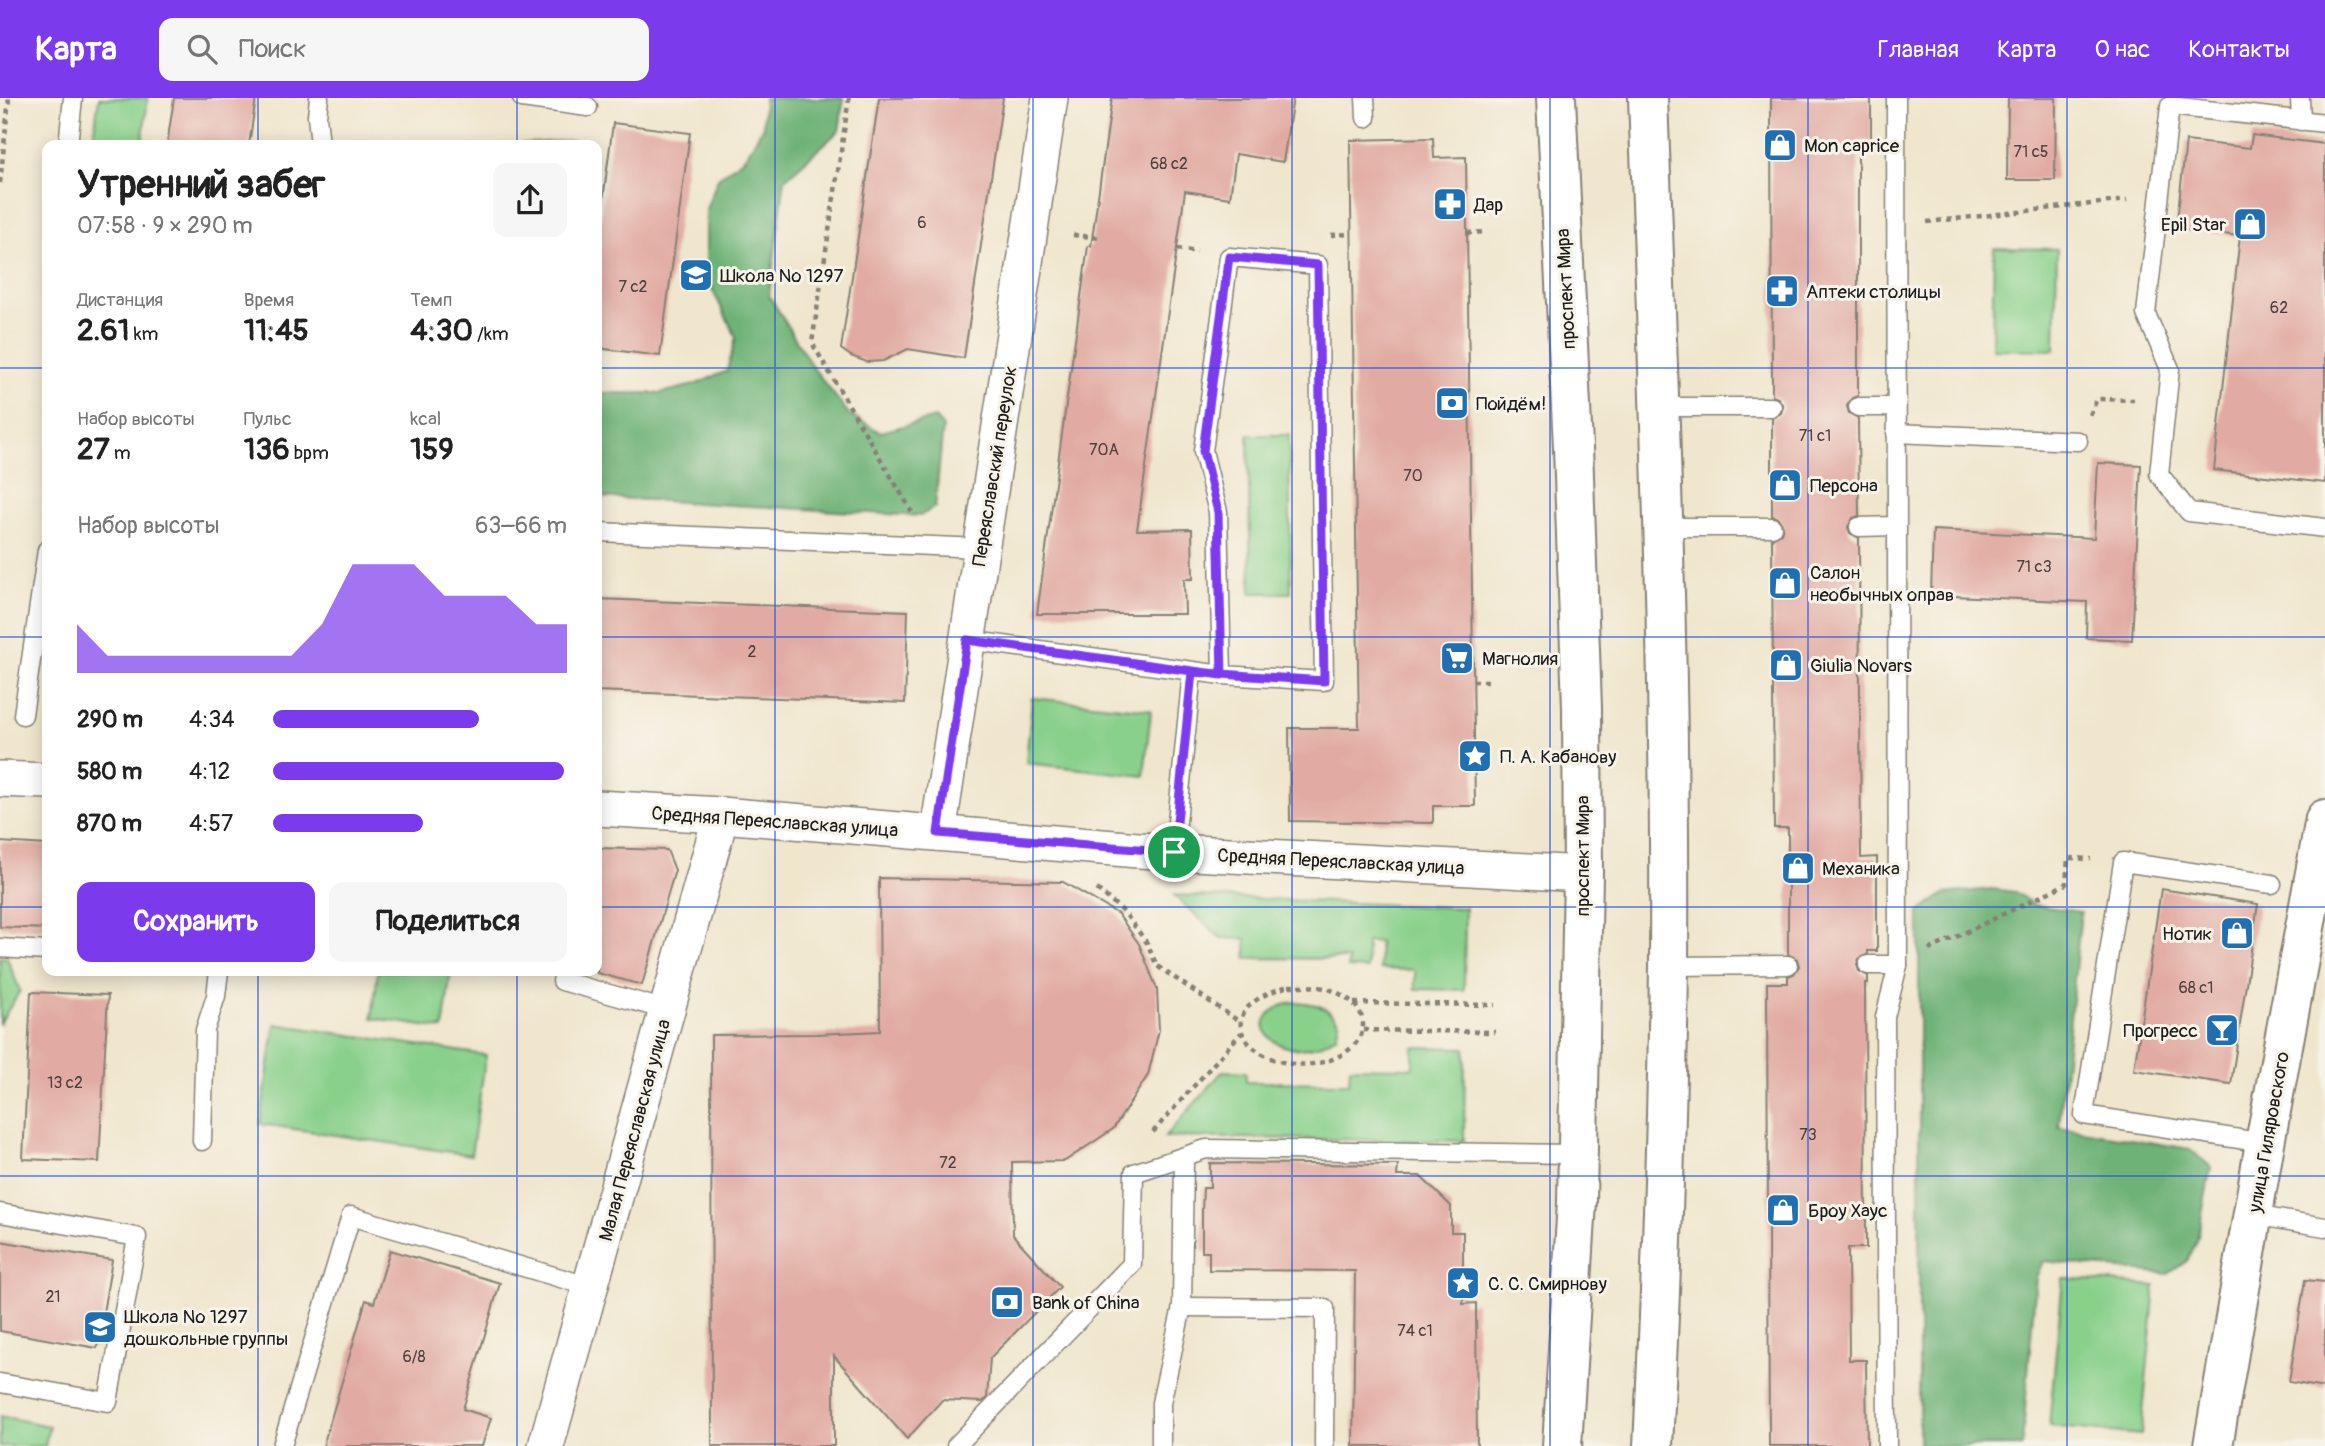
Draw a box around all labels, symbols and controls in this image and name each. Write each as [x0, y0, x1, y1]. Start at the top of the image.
search box [159, 18, 649, 81]
text: Карта [35, 29, 117, 70]
icon: search [183, 30, 221, 68]
text: Поиск [239, 33, 307, 65]
text: Главная [1878, 35, 1959, 64]
text: Карта [1997, 35, 2057, 64]
text: О нас [2095, 35, 2150, 64]
text: Контакты [2188, 35, 2290, 64]
shop icon: Mon caprice [1761, 126, 1799, 164]
place label: Mon caprice [1804, 134, 1900, 158]
house number: 71 с5 [2014, 142, 2049, 162]
house number: 68 с2 [1150, 154, 1188, 174]
text: Утренний забег [77, 161, 325, 209]
button: share [493, 163, 567, 237]
pharmacy icon: Дар [1431, 185, 1469, 223]
place label: Дар [1473, 193, 1503, 217]
shop icon: Epil Star [2231, 205, 2269, 243]
text: 07:58 · 9 × 290 m [77, 211, 253, 240]
house number: 6 [917, 213, 927, 233]
place label: Epil Star [2161, 213, 2226, 237]
street label: проспект Мира [1551, 228, 1581, 350]
school or university icon: Школа № 1297 [677, 256, 715, 294]
place label: Школа № 1297 [720, 264, 844, 288]
pharmacy icon: Аптеки столицы [1763, 272, 1801, 310]
house number: 7 с2 [618, 277, 648, 297]
place label: Аптеки столицы [1806, 280, 1941, 304]
text: Дистанция [77, 288, 163, 312]
text: Время [244, 288, 294, 312]
text: Темп [410, 288, 452, 312]
house number: 62 [2270, 298, 2288, 318]
text: 2.61 [77, 312, 130, 349]
text: 11:45 [244, 312, 309, 349]
text: 4:30 [410, 312, 473, 349]
text: km [130, 322, 158, 346]
text: /km [473, 322, 509, 346]
street label: Переяславский переулок [967, 364, 1023, 568]
bank icon: Пойдём! [1433, 384, 1471, 422]
place label: Пойдём! [1476, 392, 1546, 416]
text: Набор высоты [77, 407, 195, 431]
text: Пульс [244, 407, 292, 431]
text: kcal [410, 407, 441, 431]
house number: 71 с1 [1799, 426, 1831, 446]
text: 27 [77, 431, 110, 468]
text: 136 [244, 431, 290, 468]
text: 159 [410, 431, 454, 468]
house number: 70А [1089, 440, 1119, 460]
text: m [110, 441, 131, 465]
text: bpm [290, 441, 329, 465]
house number: 70 [1403, 466, 1423, 486]
shop icon: Персона [1766, 466, 1804, 504]
place label: Персона [1810, 474, 1878, 498]
text: Набор высоты [77, 511, 219, 540]
text: 63–66 m [475, 511, 567, 540]
house number: 71 с3 [2016, 557, 2052, 577]
place label: Салон необычных оправ [1810, 561, 1954, 607]
shop icon: Салон необычных оправ [1766, 564, 1804, 602]
supermarket icon: Магнолия [1438, 639, 1476, 677]
house number: 2 [748, 642, 757, 662]
shop icon: Giulia Novars [1767, 646, 1805, 684]
place label: Магнолия [1482, 647, 1558, 671]
place label: Giulia Novars [1810, 654, 1913, 678]
text: 290 m [77, 705, 143, 734]
text: 4:34 [189, 705, 235, 734]
place icon: П. А. Кабанову [1456, 737, 1494, 775]
place label: П. А. Кабанову [1500, 745, 1616, 769]
text: 580 m [77, 757, 142, 786]
text: 4:12 [189, 757, 230, 786]
street label: проспект Мира [1571, 795, 1595, 916]
street label: Средняя Переяславская улица [651, 801, 899, 843]
text: 870 m [77, 809, 142, 838]
text: 4:57 [189, 809, 233, 838]
pin [1144, 822, 1204, 882]
icon: arrive [1155, 833, 1193, 871]
street label: Средняя Переяславская улица [1217, 844, 1465, 880]
shop icon: Механика [1779, 849, 1817, 887]
place label: Механика [1822, 857, 1900, 881]
button: Сохранить [77, 882, 315, 962]
button: Поделиться [329, 882, 567, 962]
shop icon: Нотик [2218, 914, 2256, 952]
place label: Нотик [2162, 922, 2212, 946]
house number: 68 с1 [2178, 978, 2214, 998]
bar icon: Прогресс [2203, 1011, 2241, 1049]
street label: Малая Переяславская улица [594, 1016, 676, 1244]
place label: Прогресс [2123, 1019, 2198, 1043]
street label: улица Гиляровского [2243, 1050, 2295, 1215]
house number: 13 с2 [47, 1073, 83, 1093]
house number: 73 [1799, 1125, 1817, 1145]
house number: 72 [939, 1153, 957, 1173]
shop icon: Броу Хаус [1764, 1191, 1802, 1229]
place label: Броу Хаус [1808, 1199, 1888, 1223]
place icon: С. С. Смирнову [1444, 1264, 1482, 1302]
place label: С. С. Смирнову [1488, 1272, 1607, 1296]
bank icon: Bank of China [988, 1283, 1026, 1321]
house number: 21 [45, 1287, 61, 1307]
place label: Bank of China [1032, 1291, 1140, 1315]
place label: Школа № 1297 дошкольные группы [124, 1305, 288, 1351]
school or university icon: Школа № 1297 дошкольные группы [81, 1308, 119, 1346]
house number: 74 с1 [1397, 1321, 1433, 1341]
house number: 6/8 [402, 1347, 426, 1367]

